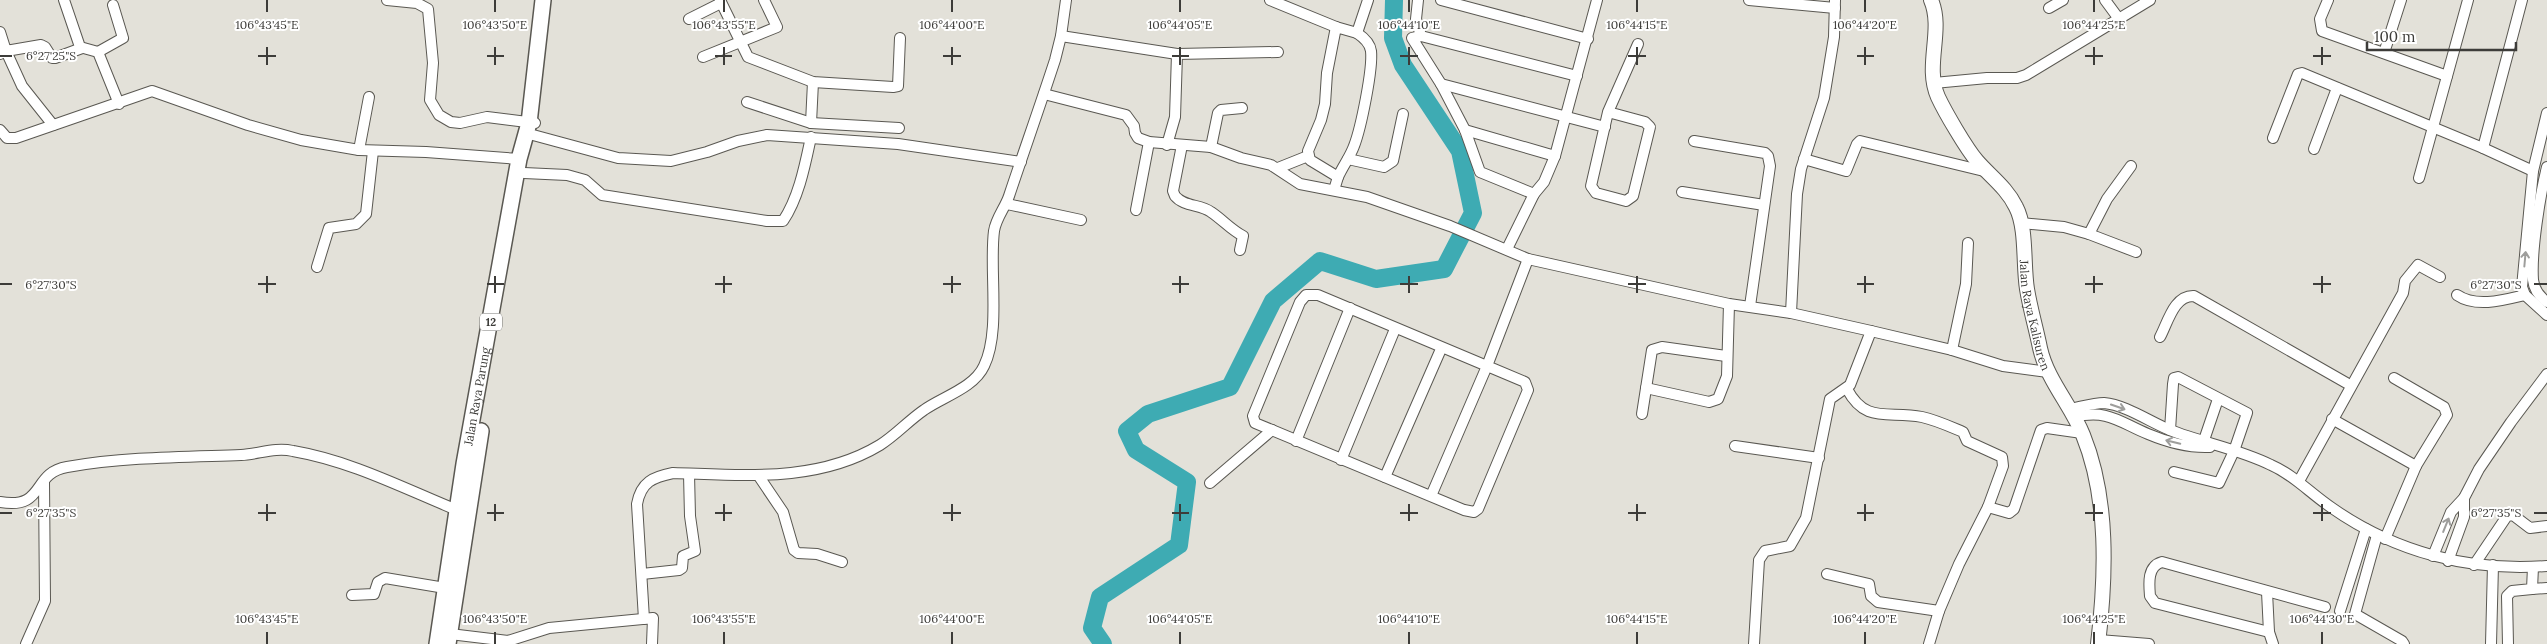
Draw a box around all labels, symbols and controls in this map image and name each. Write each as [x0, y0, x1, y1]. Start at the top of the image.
text: 106°43'45"E [235, 17, 299, 32]
text: 106°43'50"E [463, 17, 527, 32]
text: 106°43'55"E [692, 17, 756, 32]
text: 106°44'00"E [919, 17, 985, 32]
text: 106°44'05"E [1148, 17, 1212, 32]
text: 106°44'10"E [1378, 17, 1440, 32]
text: 106°44'15"E [1606, 17, 1668, 32]
text: 106°44'20"E [1833, 17, 1897, 32]
text: 106°44'25"E [2062, 17, 2126, 32]
scale bar [2367, 20, 2516, 52]
text: 100 m [2374, 27, 2415, 46]
text: 6°27'25"S [26, 48, 76, 63]
one-way arrow [2520, 251, 2530, 267]
street label: Jalan Raya Kalisuren [2017, 259, 2054, 372]
text: 6°27'30"S [25, 277, 77, 292]
text: 6°27'30"S [2470, 277, 2522, 292]
road number: 12 [480, 314, 502, 331]
street label: Jalan Raya Parung [460, 345, 493, 447]
one-way arrow [2109, 403, 2125, 413]
one-way arrow [2165, 437, 2181, 446]
text: 6°27'35"S [26, 505, 76, 520]
text: 6°27'35"S [2471, 505, 2521, 520]
one-way arrow [2442, 518, 2451, 533]
text: 106°43'45"E [235, 611, 299, 626]
text: 106°43'50"E [463, 611, 527, 626]
text: 106°43'55"E [692, 611, 756, 626]
text: 106°44'00"E [919, 611, 985, 626]
text: 106°44'05"E [1148, 611, 1212, 626]
text: 106°44'10"E [1378, 611, 1440, 626]
text: 106°44'15"E [1606, 611, 1668, 626]
text: 106°44'20"E [1833, 611, 1897, 626]
text: 106°44'25"E [2062, 611, 2126, 626]
text: 106°44'30"E [2290, 611, 2354, 626]

